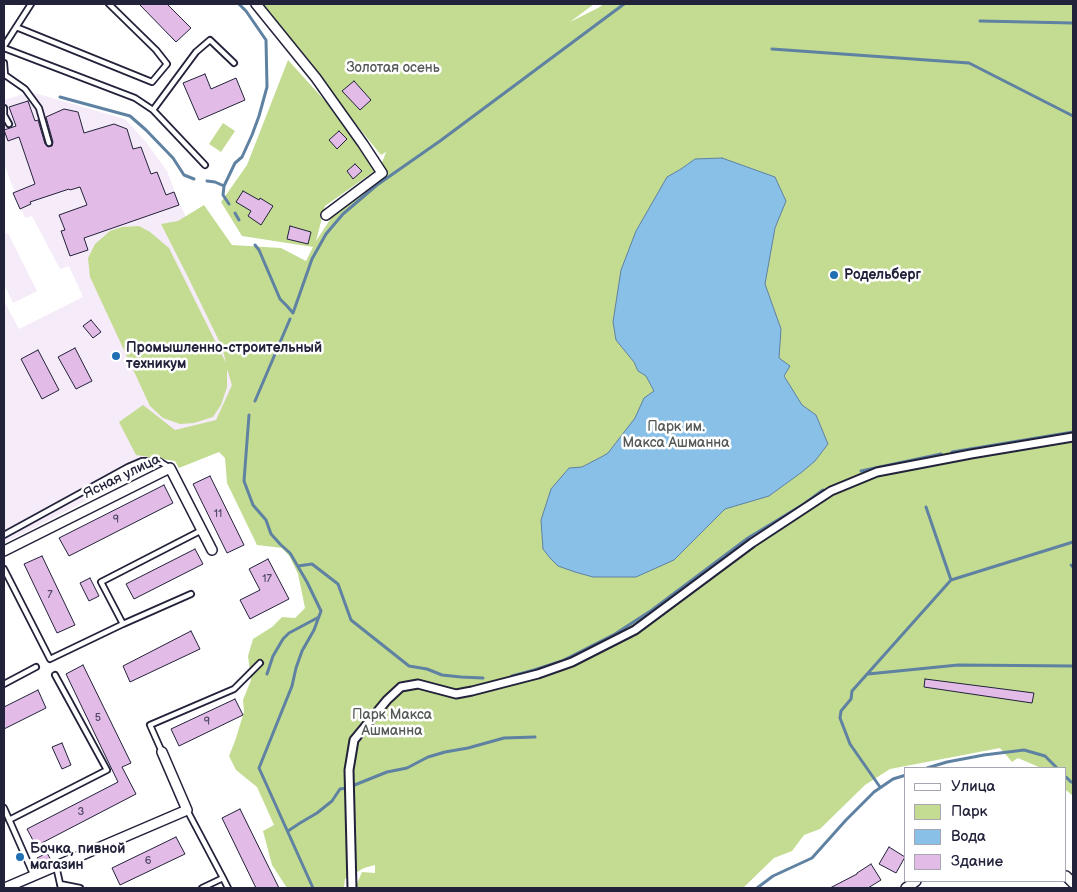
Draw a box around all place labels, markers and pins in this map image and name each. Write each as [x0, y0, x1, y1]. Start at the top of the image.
place label: Родельберг [844, 267, 921, 283]
marker: Родельберг [828, 269, 840, 281]
place label: Промышленно-строительный техникум [126, 340, 322, 372]
marker: Промышленно-строительный техникум [110, 350, 122, 362]
place label: Бочка, пивной магазин [30, 841, 125, 874]
marker: Бочка, пивной магазин [14, 851, 26, 863]

